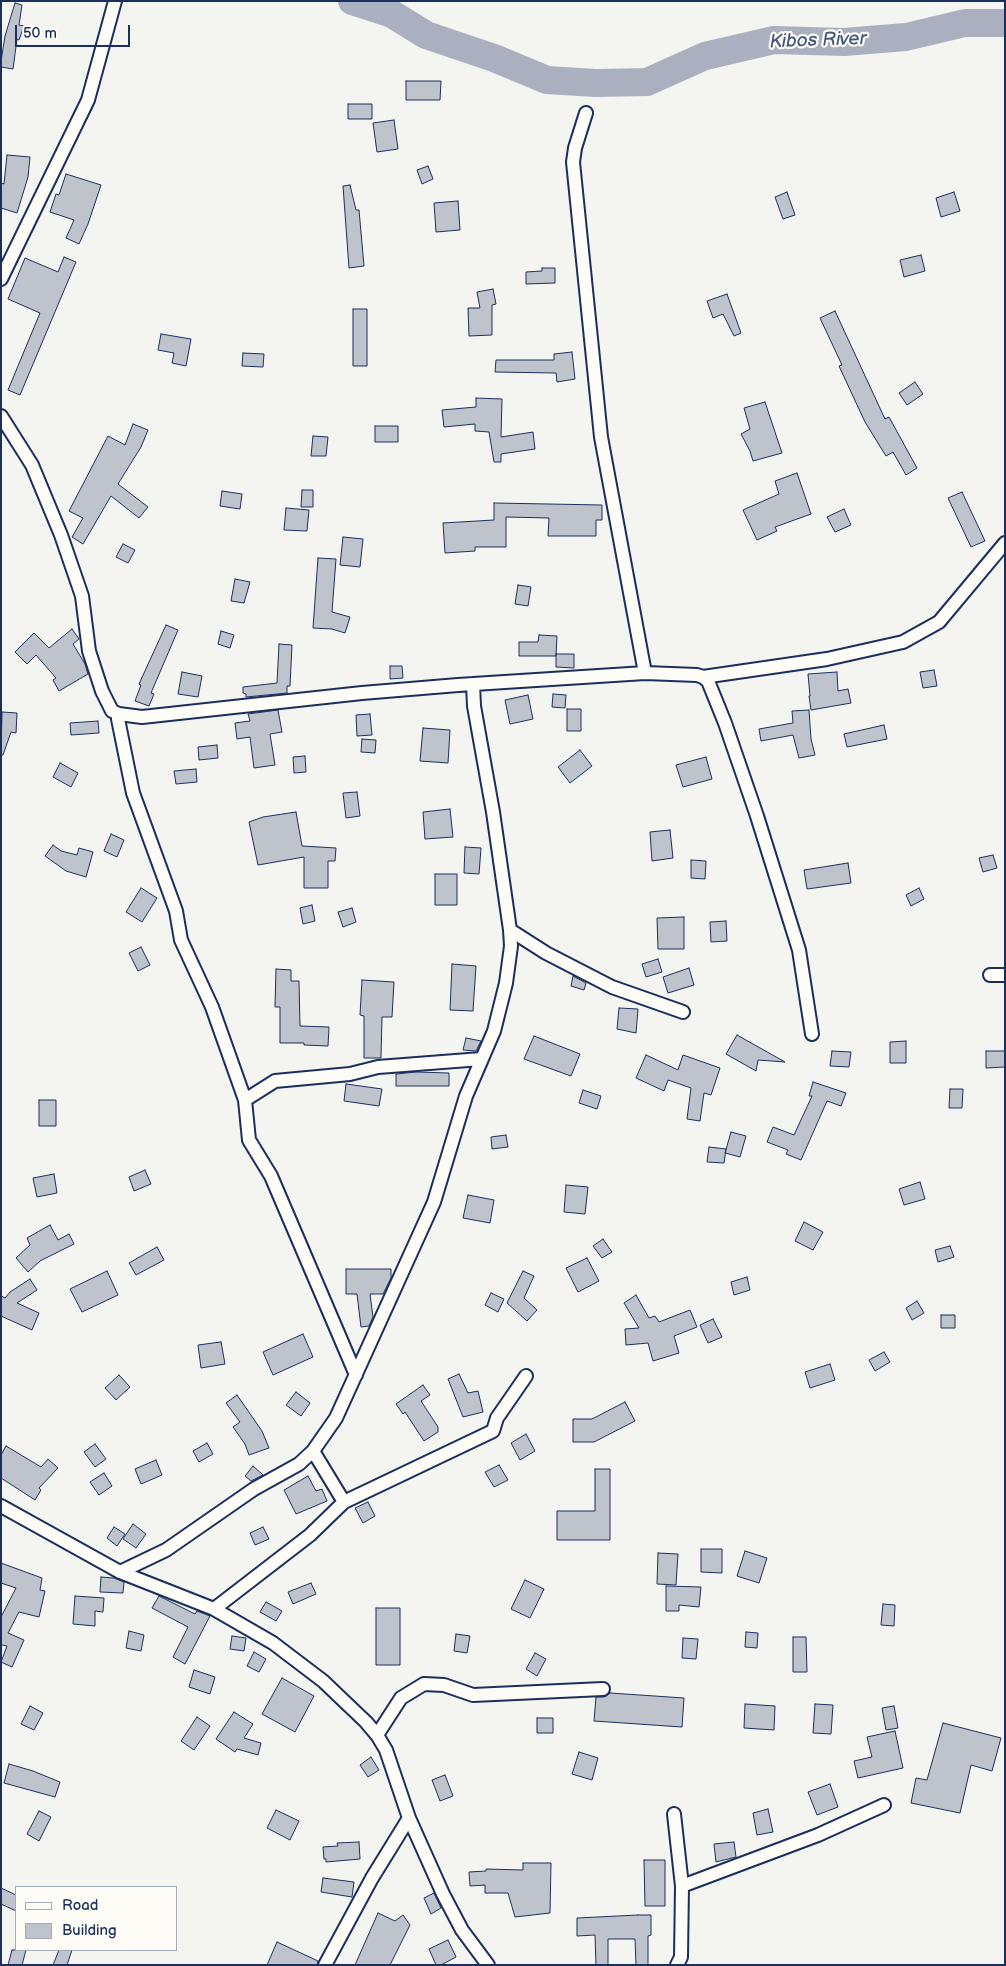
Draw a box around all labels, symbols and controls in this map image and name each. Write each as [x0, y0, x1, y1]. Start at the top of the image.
scale bar [18, 15, 132, 47]
text: 50 m [23, 24, 57, 43]
water label: Kibos River [769, 28, 867, 54]
legend [15, 1886, 178, 1951]
text: Road [62, 1896, 98, 1915]
text: Building [62, 1921, 117, 1940]

